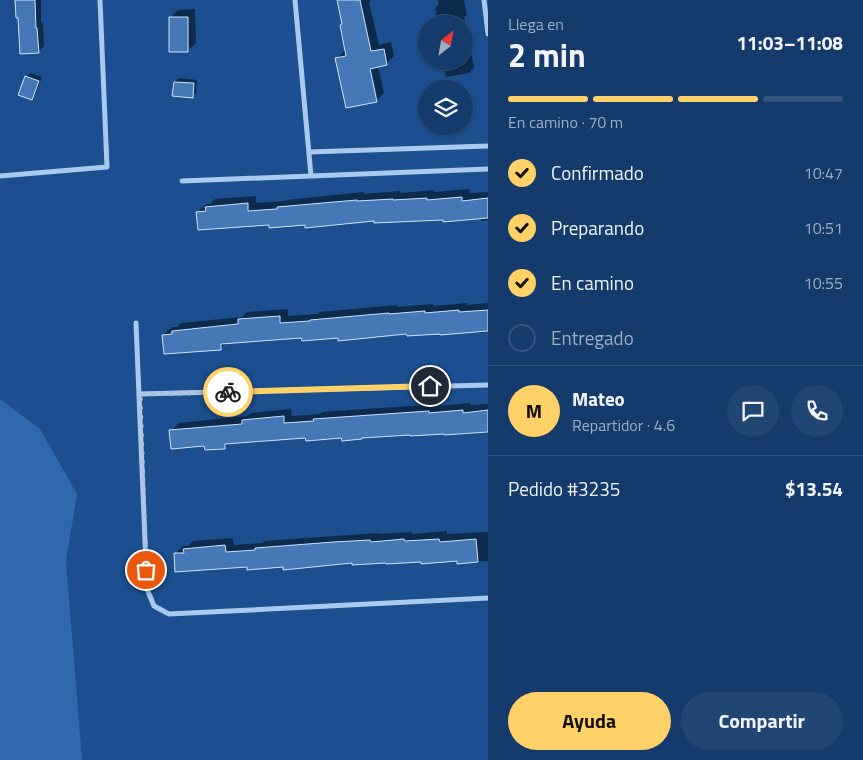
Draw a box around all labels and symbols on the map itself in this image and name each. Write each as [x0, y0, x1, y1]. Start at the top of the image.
north arrow [418, 15, 472, 70]
pin [409, 365, 451, 407]
courier [203, 367, 253, 417]
pin [125, 549, 167, 591]

